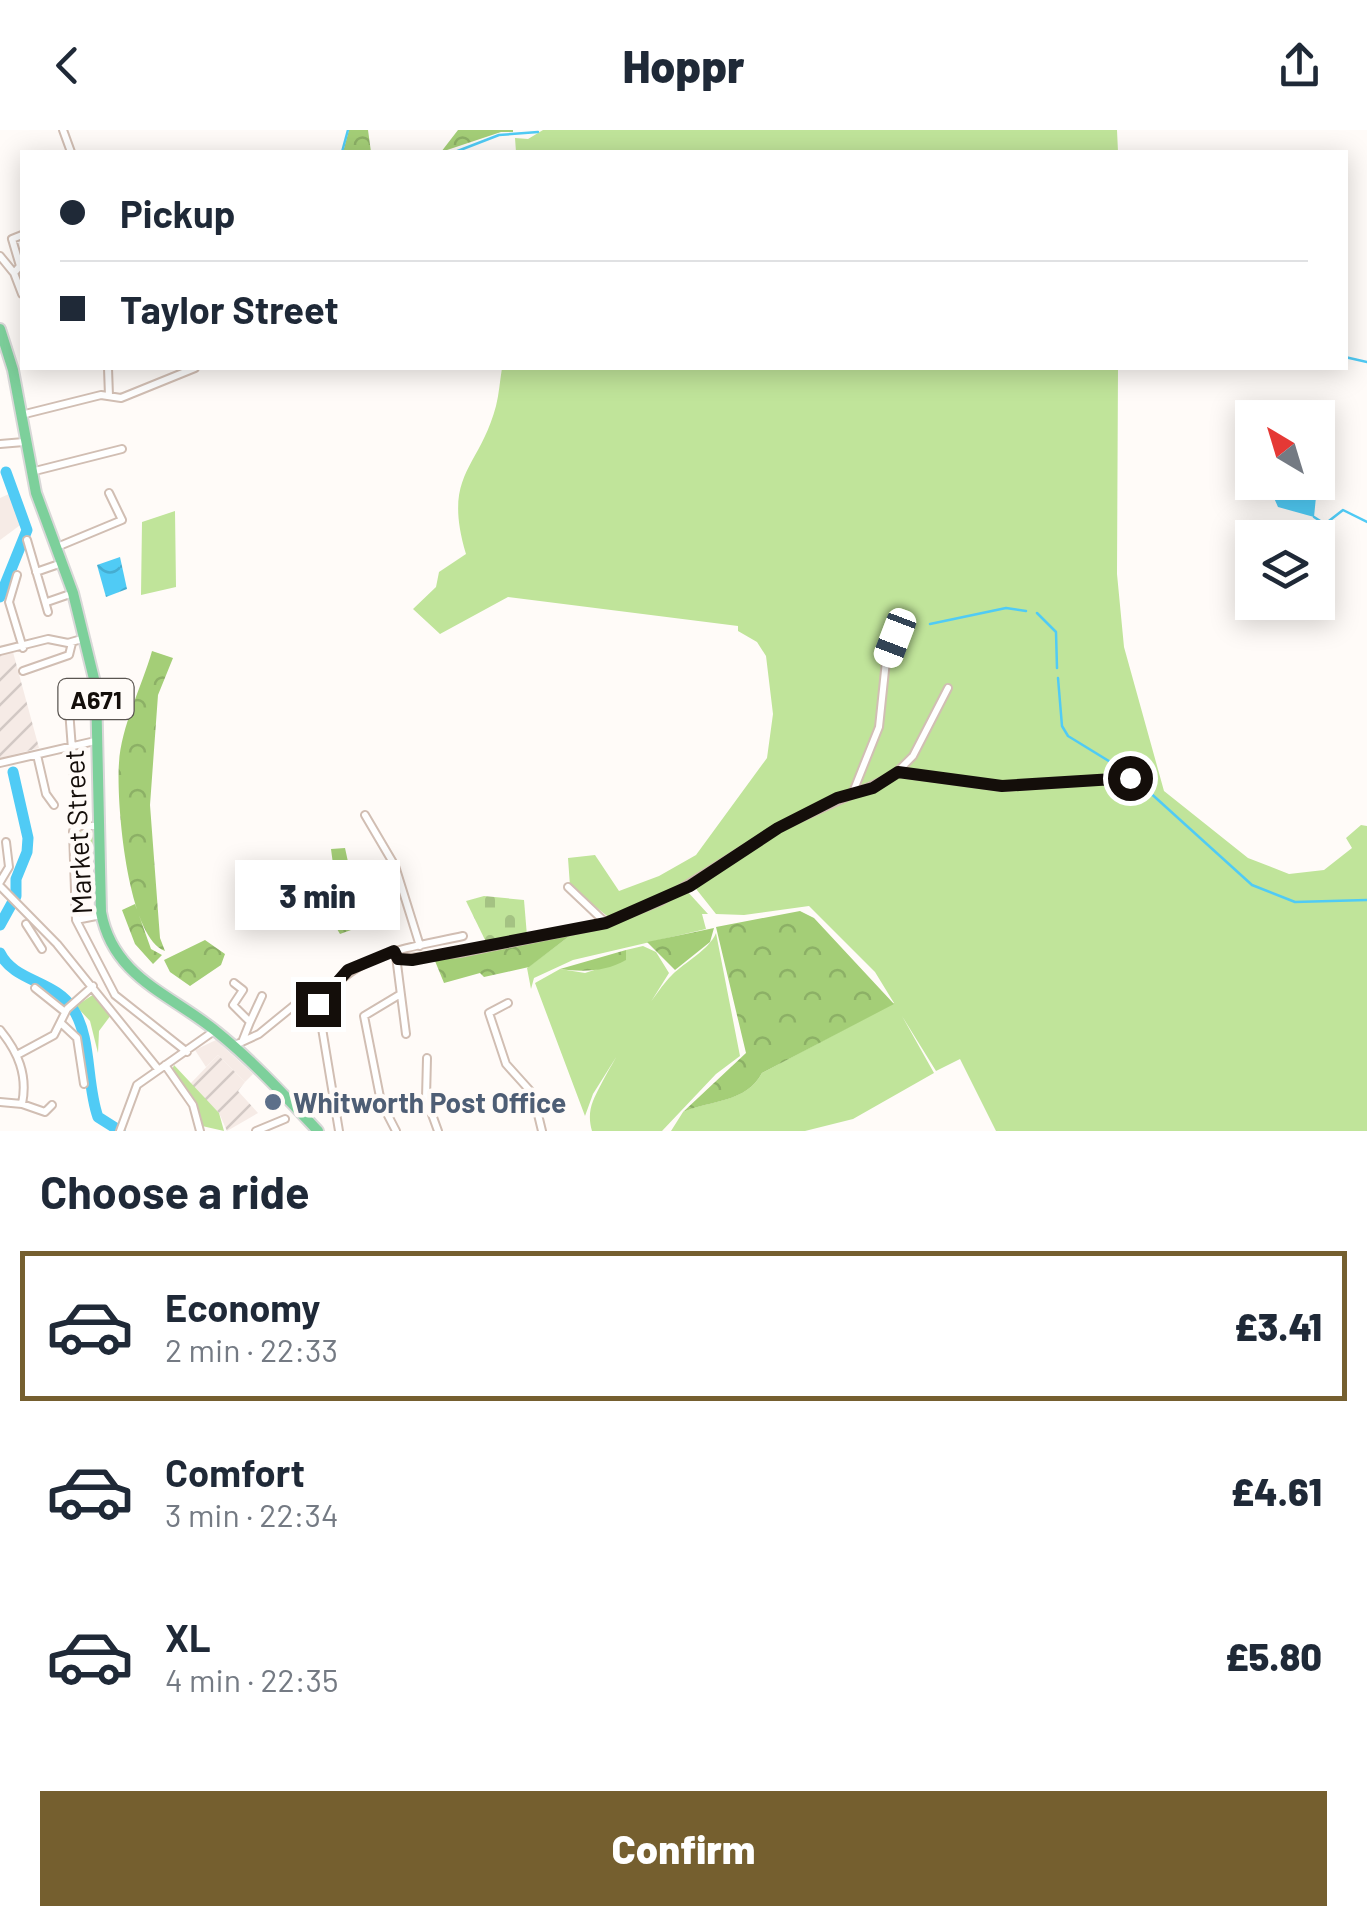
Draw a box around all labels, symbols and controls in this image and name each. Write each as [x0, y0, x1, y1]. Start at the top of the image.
icon: back [40, 38, 95, 93]
text: Hoppr [622, 38, 745, 92]
icon: share [1272, 38, 1327, 93]
text: Pickup [120, 190, 235, 236]
text: Taylor Street [120, 286, 339, 332]
north arrow [1235, 400, 1335, 500]
map controls [1235, 400, 1335, 620]
button: layers [1235, 520, 1335, 620]
car [870, 605, 920, 671]
road number: A671 [58, 679, 134, 719]
street label: Market Street [56, 749, 98, 915]
route start [1108, 756, 1153, 801]
callout: 3 min [236, 859, 400, 929]
text: 3 min [279, 876, 356, 914]
route end [296, 982, 341, 1027]
place label: Whitworth Post Office [293, 1085, 566, 1119]
marker: Whitworth Post Office [262, 1091, 284, 1113]
text: Choose a ride [40, 1164, 310, 1218]
icon: car [45, 1281, 135, 1371]
text: Economy [165, 1284, 320, 1330]
text: £3.41 [1234, 1303, 1322, 1349]
text: 2 min · 22:33 [165, 1330, 338, 1368]
icon: car [45, 1446, 135, 1536]
text: Comfort [165, 1449, 305, 1495]
text: £4.61 [1231, 1468, 1322, 1514]
text: 3 min · 22:34 [165, 1495, 339, 1533]
icon: car [45, 1611, 135, 1701]
text: XL [165, 1614, 211, 1660]
text: £5.80 [1225, 1633, 1322, 1679]
text: 4 min · 22:35 [165, 1660, 339, 1698]
button: Confirm [40, 1791, 1327, 1906]

